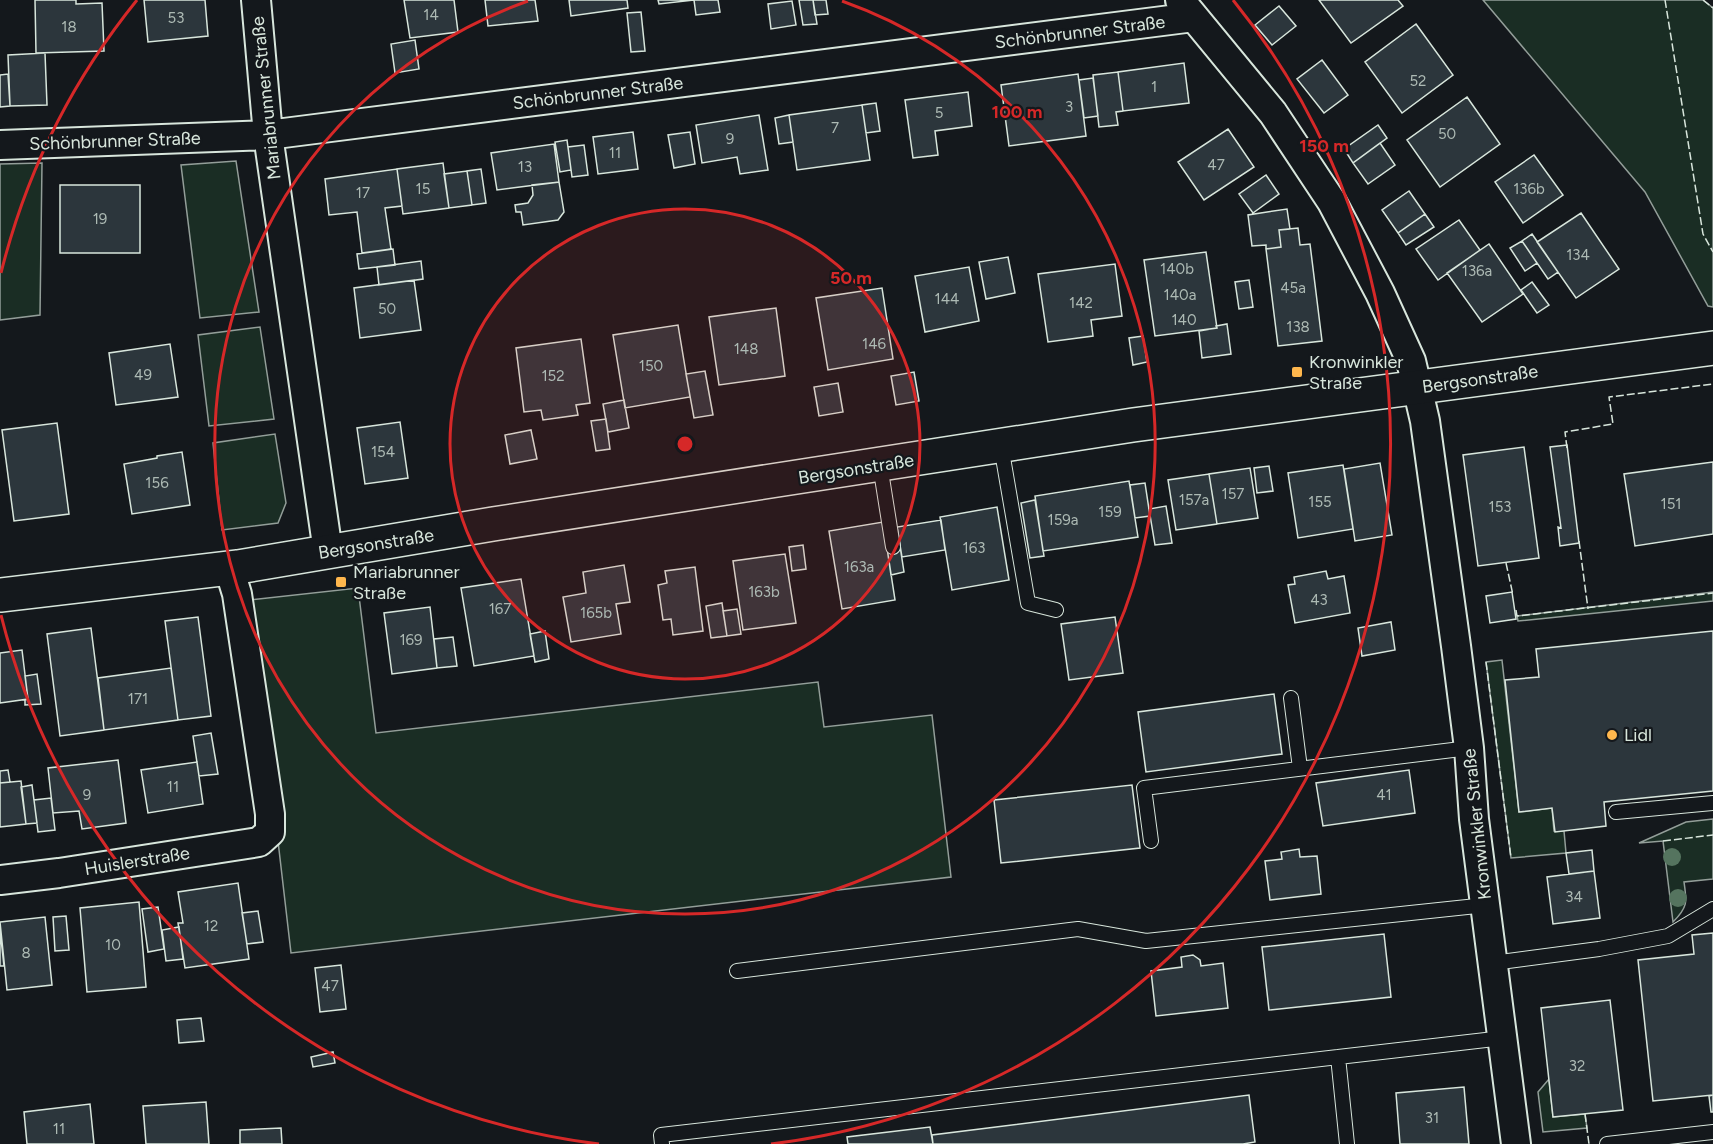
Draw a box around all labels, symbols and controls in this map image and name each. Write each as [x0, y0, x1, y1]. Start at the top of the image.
house number: 14 [423, 6, 439, 24]
house number: 53 [168, 9, 184, 27]
street label: Schönbrunner Straße [994, 11, 1167, 53]
street label: Mariabrunner Straße [246, 15, 286, 181]
house number: 18 [61, 18, 77, 36]
street label: Schönbrunner Straße [512, 72, 685, 114]
house number: 52 [1409, 72, 1427, 90]
house number: 1 [1151, 78, 1157, 96]
house number: 3 [1065, 98, 1073, 116]
text: 100 m [992, 101, 1042, 123]
house number: 5 [935, 104, 943, 122]
house number: 7 [831, 119, 839, 137]
house number: 50 [1438, 125, 1456, 143]
street label: Schönbrunner Straße [29, 127, 201, 155]
house number: 9 [726, 130, 734, 148]
text: 150 m [1299, 135, 1349, 157]
house number: 11 [609, 144, 621, 162]
house number: 47 [1207, 156, 1225, 174]
house number: 13 [518, 158, 532, 176]
house number: 15 [416, 180, 430, 198]
house number: 136b [1513, 180, 1545, 198]
house number: 17 [356, 184, 370, 202]
house number: 19 [93, 210, 107, 228]
house number: 134 [1566, 246, 1590, 264]
house number: 140b [1160, 260, 1194, 278]
house number: 136a [1462, 262, 1492, 280]
text: 50 m [830, 267, 872, 289]
house number: 45a [1280, 279, 1306, 297]
house number: 140a [1164, 286, 1196, 304]
house number: 144 [935, 290, 959, 308]
house number: 142 [1069, 294, 1093, 312]
house number: 50 [378, 300, 396, 318]
house number: 140 [1171, 311, 1197, 329]
house number: 138 [1286, 318, 1310, 336]
house number: 146 [862, 335, 887, 353]
house number: 148 [734, 340, 758, 358]
place label: Kronwinkler Straße [1309, 351, 1403, 394]
house number: 150 [639, 357, 663, 375]
street label: Bergsonstraße [1421, 360, 1540, 398]
marker: Kronwinkler Straße [1290, 365, 1304, 379]
house number: 49 [134, 366, 152, 384]
house number: 152 [541, 367, 565, 385]
centre of rings [675, 434, 695, 454]
house number: 154 [371, 443, 395, 461]
street label: Bergsonstraße [797, 449, 916, 489]
house number: 156 [145, 474, 169, 492]
house number: 157 [1222, 485, 1244, 503]
house number: 157a [1179, 491, 1209, 509]
house number: 155 [1308, 493, 1332, 511]
house number: 151 [1660, 495, 1682, 513]
house number: 153 [1489, 498, 1511, 516]
house number: 159 [1098, 503, 1122, 521]
house number: 159a [1048, 511, 1078, 529]
street label: Bergsonstraße [317, 524, 436, 564]
house number: 163 [963, 539, 985, 557]
house number: 163a [844, 558, 874, 576]
place label: Mariabrunner Straße [353, 561, 460, 604]
marker: Mariabrunner Straße [334, 575, 348, 589]
house number: 163b [748, 583, 780, 601]
house number: 43 [1310, 591, 1328, 609]
house number: 167 [489, 600, 511, 618]
house number: 165b [580, 604, 612, 622]
house number: 169 [399, 631, 423, 649]
house number: 171 [128, 690, 148, 708]
place label: Lidl [1624, 724, 1652, 746]
marker: Lidl [1605, 728, 1619, 742]
street label: Kronwinkler Straße [1458, 747, 1496, 901]
house number: 11 [167, 778, 179, 796]
house number: 9 [83, 786, 91, 804]
house number: 41 [1376, 786, 1392, 804]
street label: Huislerstraße [83, 842, 191, 880]
house number: 34 [1565, 888, 1583, 906]
house number: 12 [204, 917, 218, 935]
house number: 10 [105, 936, 121, 954]
house number: 8 [21, 944, 31, 962]
house number: 47 [321, 977, 339, 995]
house number: 32 [1569, 1057, 1585, 1075]
house number: 31 [1425, 1109, 1439, 1127]
house number: 11 [53, 1120, 65, 1138]

